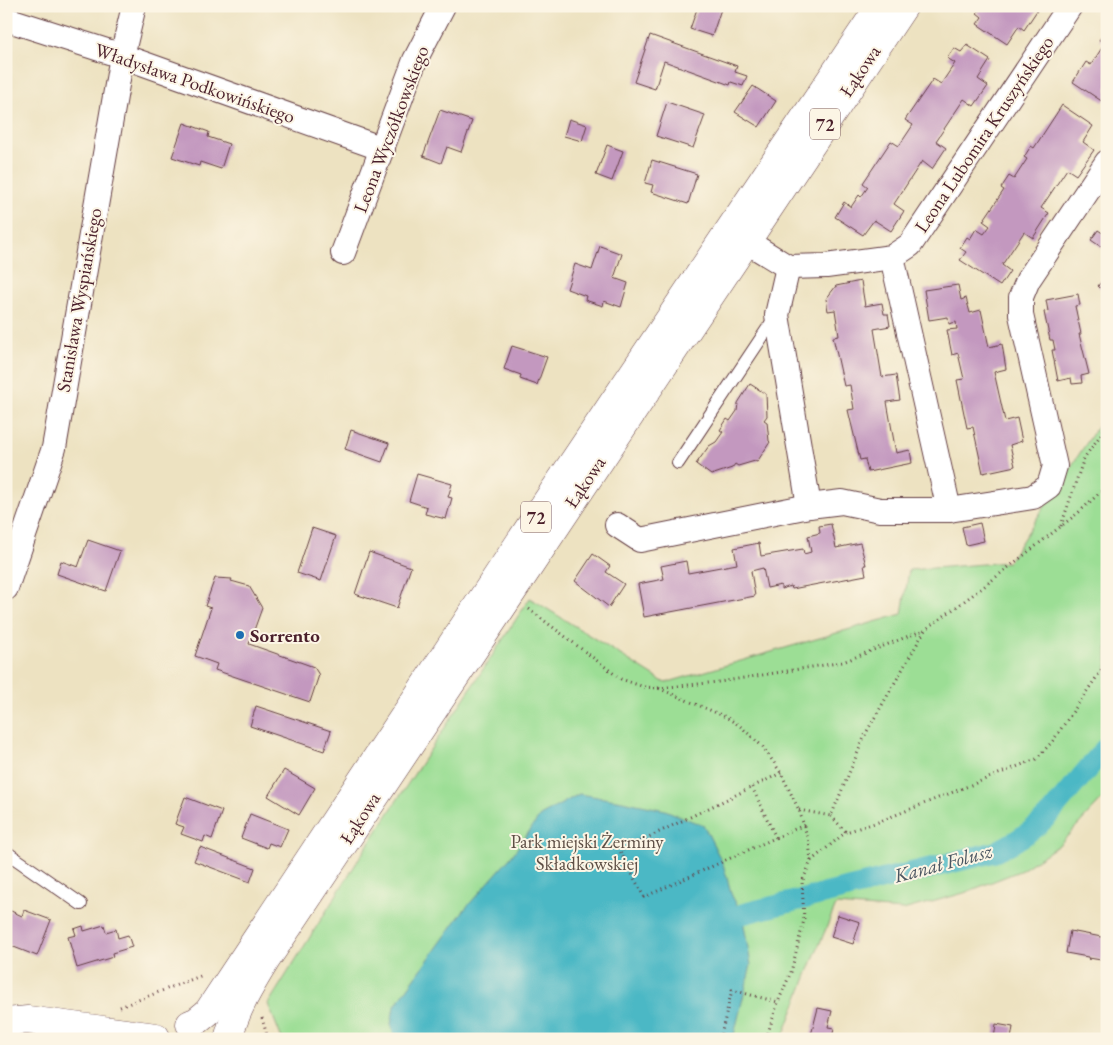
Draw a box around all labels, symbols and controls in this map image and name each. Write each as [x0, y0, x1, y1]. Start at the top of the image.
street label: Leona Lubomira Kruszyńskiego [909, 31, 1059, 237]
street label: Władysława Podkowińskiego [92, 37, 298, 129]
street label: Łąkowa [834, 40, 887, 102]
street label: Leona Wyczółkowskiego [348, 42, 434, 216]
road number: 72 [810, 108, 840, 140]
street label: Stanisława Wyspiańskiego [50, 206, 108, 394]
street label: Łąkowa [559, 451, 612, 513]
road number: 72 [521, 502, 551, 532]
place label: Sorrento [250, 623, 320, 648]
marker: Sorrento [234, 629, 246, 641]
street label: Łąkowa [334, 787, 386, 849]
park label: Park miejski Żerminy Składkowskiej [510, 829, 664, 876]
water label: Kanał Folusz [890, 837, 996, 889]

